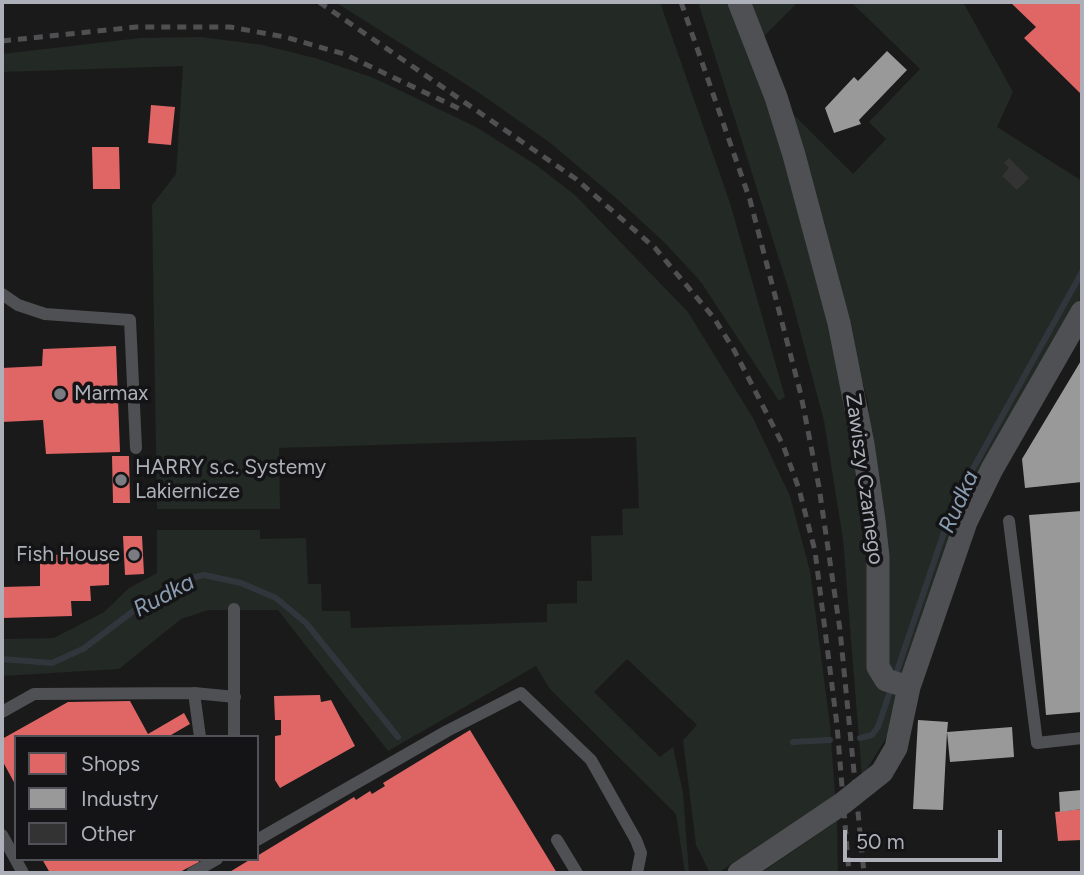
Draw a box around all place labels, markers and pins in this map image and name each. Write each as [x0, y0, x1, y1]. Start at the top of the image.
place label: Marmax [74, 381, 148, 407]
marker: Marmax [52, 386, 68, 402]
place label: HARRY s.c. Systemy Lakiernicze [135, 455, 326, 505]
marker: HARRY s.c. Systemy Lakiernicze [113, 472, 129, 488]
place label: Fish House [16, 542, 120, 568]
marker: Fish House [126, 547, 142, 563]

